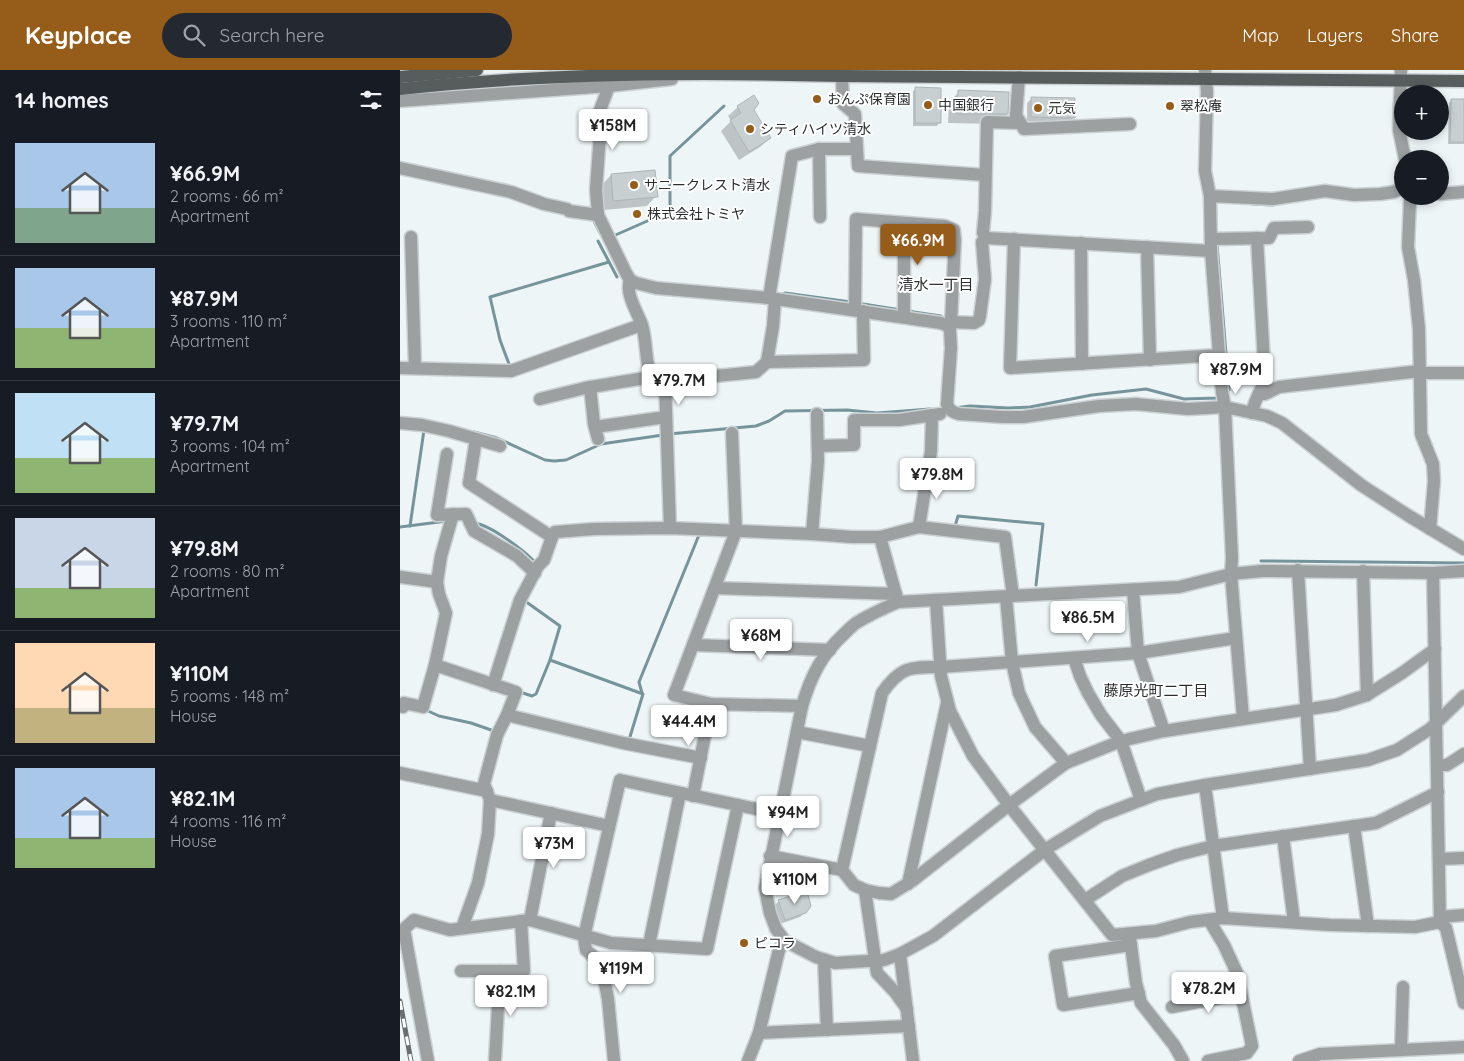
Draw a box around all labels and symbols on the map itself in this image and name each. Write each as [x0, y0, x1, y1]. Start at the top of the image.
place label: おんぷ保育園 [827, 90, 911, 108]
marker: おんぷ保育園 [811, 93, 823, 105]
place label: 中国銀行 [938, 96, 994, 114]
place label: 翠松庵 [1180, 97, 1222, 115]
marker: 中国銀行 [922, 99, 934, 111]
place label: 元気 [1048, 99, 1076, 117]
marker: 翠松庵 [1164, 100, 1176, 112]
marker: 元気 [1032, 102, 1044, 114]
pin: ¥158M [578, 108, 648, 151]
place label: シティハイツ清水 [760, 120, 871, 138]
marker: シティハイツ清水 [744, 123, 756, 135]
place label: サニークレスト清水 [644, 176, 770, 194]
marker: サニークレスト清水 [628, 179, 640, 191]
place label: 株式会社トミヤ [647, 205, 745, 223]
marker: 株式会社トミヤ [631, 208, 643, 220]
pin: ¥66.9M [877, 224, 959, 266]
district label: 清水一丁目 [898, 275, 974, 294]
pin: ¥87.9M [1195, 352, 1277, 395]
pin: ¥79.7M [638, 364, 720, 406]
pin: ¥79.8M [896, 458, 978, 500]
pin: ¥86.5M [1047, 600, 1129, 643]
pin: ¥68M [731, 618, 791, 661]
district label: 藤原光町二丁目 [1103, 681, 1209, 700]
pin: ¥44.4M [648, 704, 730, 747]
pin: ¥94M [758, 796, 818, 838]
pin: ¥73M [524, 826, 584, 869]
pin: ¥110M [760, 862, 830, 905]
place label: ピコラ [754, 934, 796, 952]
marker: ピコラ [738, 937, 750, 949]
pin: ¥119M [586, 952, 656, 994]
pin: ¥78.2M [1168, 972, 1250, 1014]
pin: ¥82.1M [470, 974, 552, 1017]

